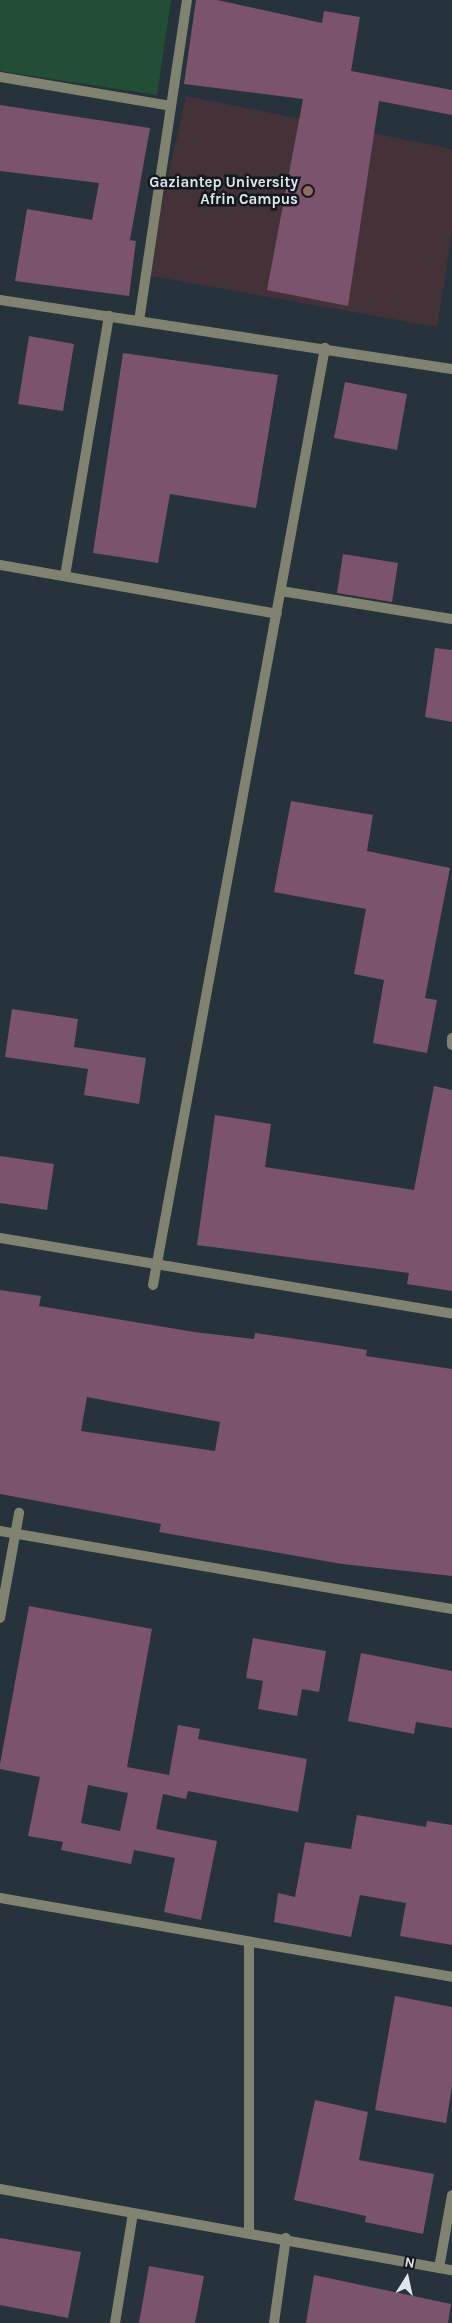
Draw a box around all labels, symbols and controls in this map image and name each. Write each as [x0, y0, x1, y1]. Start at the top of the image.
place label: Gaziantep University Afrin Campus [149, 173, 298, 208]
marker: Gaziantep University Afrin Campus [302, 185, 314, 197]
north arrow [382, 2253, 432, 2303]
text: N [403, 2253, 416, 2272]

